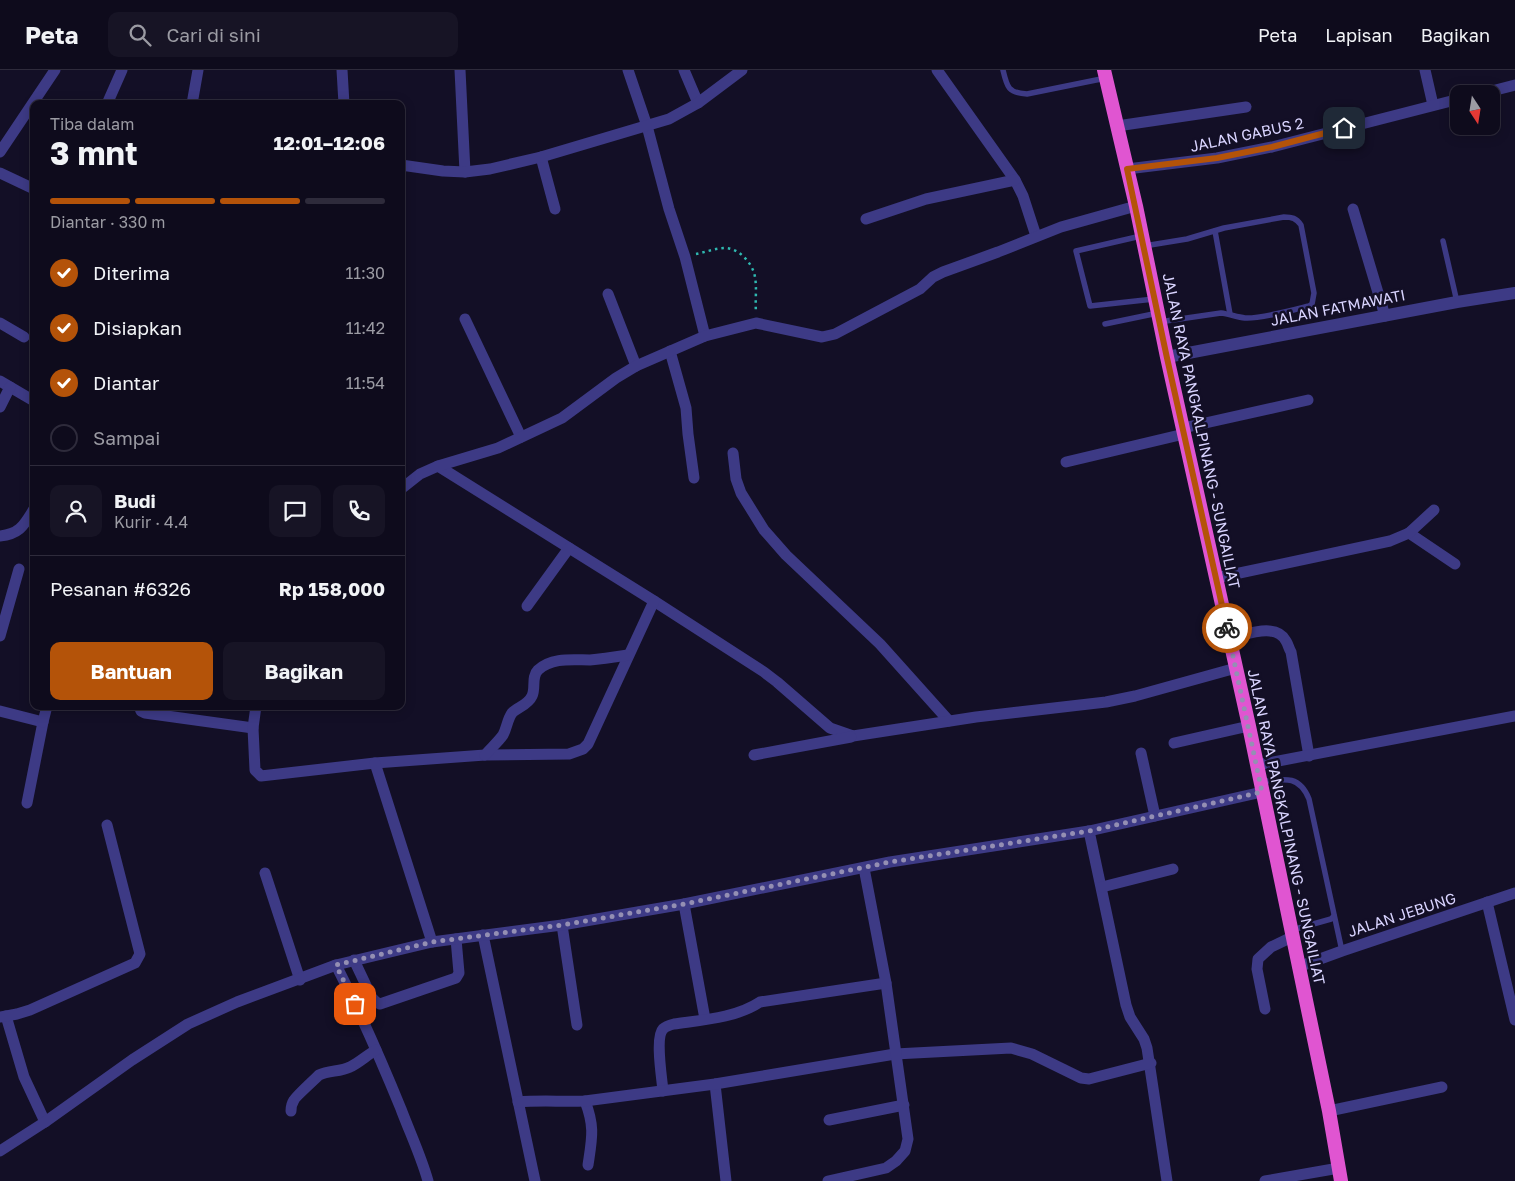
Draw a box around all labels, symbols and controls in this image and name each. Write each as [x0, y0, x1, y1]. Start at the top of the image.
search box [108, 12, 458, 57]
text: Peta [25, 20, 78, 49]
icon: search [126, 21, 154, 49]
text: Cari di sini [166, 23, 261, 46]
text: Peta [1258, 24, 1297, 46]
text: Lapisan [1325, 24, 1393, 46]
text: Bagikan [1421, 24, 1490, 46]
north arrow [1450, 85, 1500, 135]
map controls [1450, 85, 1500, 135]
pin [1323, 107, 1365, 149]
street label: JALAN GABUS 2 [1188, 113, 1305, 155]
text: Tiba dalam [50, 114, 134, 134]
icon: home [1330, 114, 1358, 142]
text: 12:01–12:06 [273, 131, 385, 154]
text: 3 mnt [50, 134, 138, 172]
text: Diantar · 330 m [50, 212, 166, 232]
icon: check [50, 259, 78, 287]
text: Diterima [93, 261, 170, 284]
text: 11:30 [345, 263, 385, 283]
street label: JALAN RAYA PANGKALPINANG - SUNGAILIAT [1160, 271, 1244, 590]
street label: JALAN FATMAWATI [1269, 285, 1407, 329]
icon: check [50, 314, 78, 342]
text: Disiapkan [93, 316, 182, 339]
text: 11:42 [346, 318, 385, 338]
icon: check [50, 369, 78, 397]
text: Diantar [93, 371, 159, 394]
text: 11:54 [346, 373, 385, 393]
text: Sampai [93, 426, 160, 449]
button: person [50, 485, 102, 537]
button: chat [269, 485, 321, 537]
button: phone [333, 485, 385, 537]
text: Budi [114, 489, 156, 512]
text: Kurir · 4.4 [114, 512, 188, 532]
text: Pesanan #6326 [50, 577, 191, 600]
text: Rp 158,000 [279, 577, 385, 600]
courier [1202, 603, 1252, 653]
icon: bike [1213, 614, 1241, 642]
button: Bantuan [50, 642, 213, 700]
button: Bagikan [223, 642, 385, 700]
street label: JALAN RAYA PANGKALPINANG - SUNGAILIAT [1245, 667, 1329, 986]
street label: JALAN JEBUNG [1345, 888, 1458, 940]
pin [334, 983, 376, 1025]
icon: bag [341, 990, 369, 1018]

